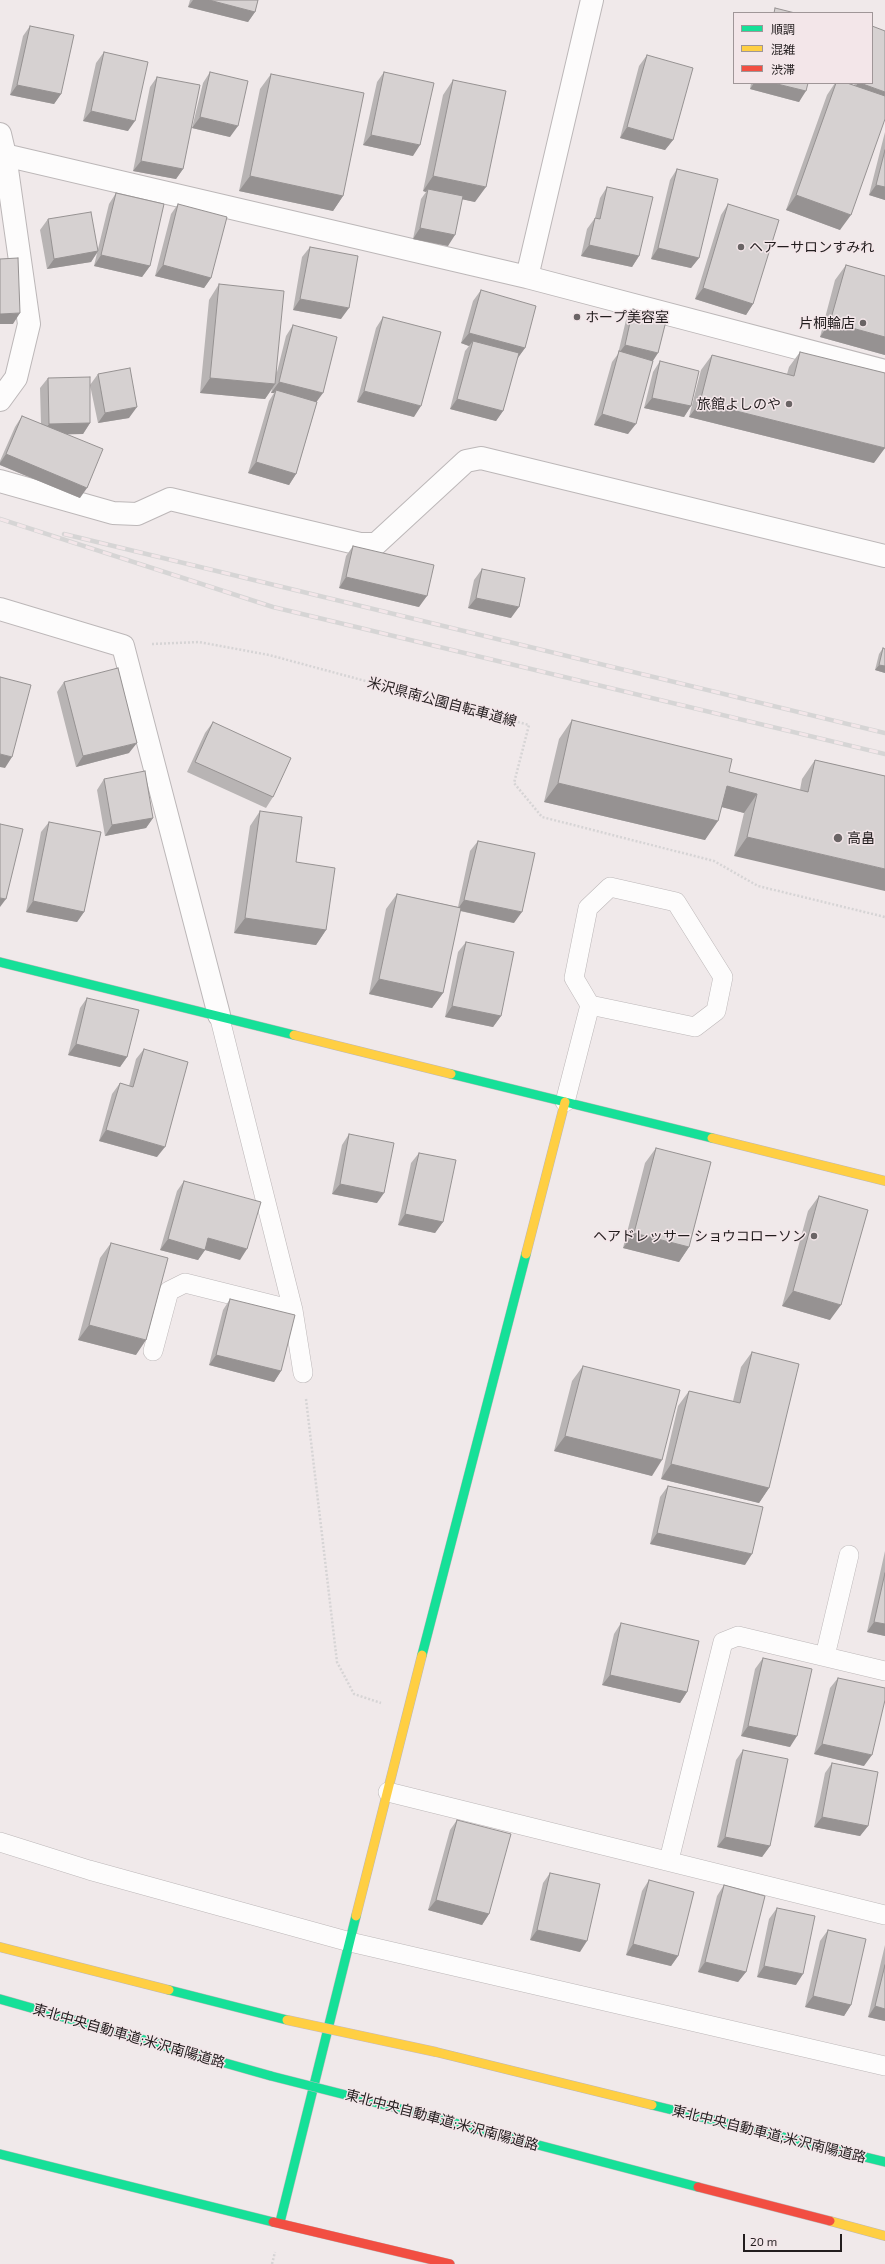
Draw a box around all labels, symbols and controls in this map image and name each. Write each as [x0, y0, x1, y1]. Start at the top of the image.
legend [733, 12, 873, 84]
text: 順調 [771, 22, 795, 36]
text: 混雑 [771, 42, 795, 56]
text: 渋滞 [771, 62, 795, 76]
place label: ヘアーサロンすみれ [749, 239, 874, 255]
marker: ヘアーサロンすみれ [736, 242, 746, 252]
place label: ホープ美容室 [585, 309, 669, 325]
marker: ホープ美容室 [572, 312, 582, 322]
place label: 片桐輪店 [799, 315, 855, 331]
marker: 片桐輪店 [858, 318, 868, 328]
place label: 旅館よしのや [697, 396, 781, 412]
marker: 旅館よしのや [784, 399, 794, 409]
street label: 米沢県南公園自転車道線 [365, 674, 519, 730]
place label: 高畠 [847, 830, 875, 846]
marker: 高畠 [832, 832, 844, 844]
place label: ヘアドレッサー ショウコローソン [593, 1228, 806, 1244]
marker: ヘアドレッサー ショウコローソン [809, 1231, 819, 1241]
street label: 東北中央自動車道;米沢南陽道路 [31, 2000, 227, 2072]
street label: 東北中央自動車道;米沢南陽道路 [344, 2086, 540, 2154]
street label: 東北中央自動車道;米沢南陽道路 [670, 2102, 868, 2166]
scale bar [745, 2226, 844, 2252]
text: 20 m [750, 2234, 777, 2248]

